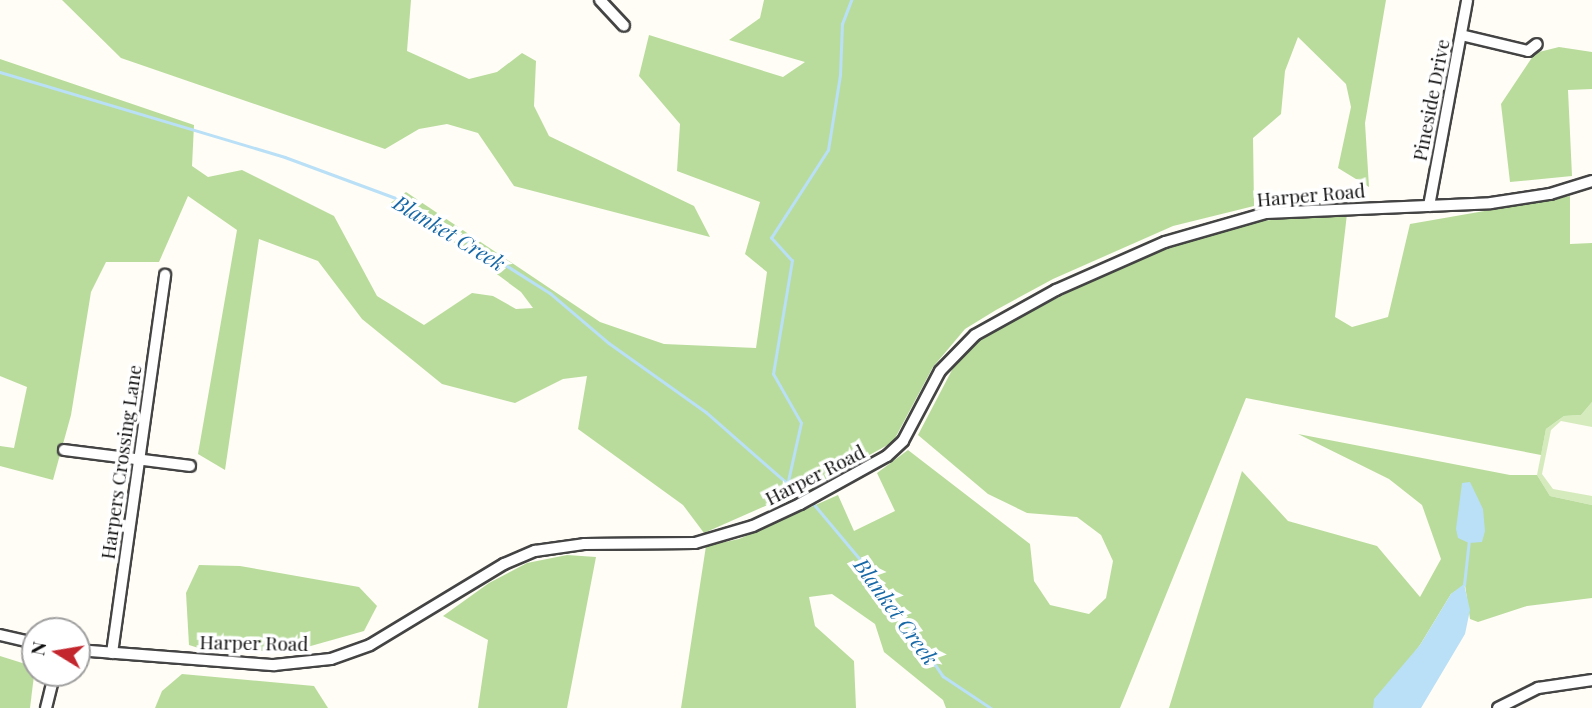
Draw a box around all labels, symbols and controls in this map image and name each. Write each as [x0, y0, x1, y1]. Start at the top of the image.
street label: Pineside Drive [1408, 37, 1454, 163]
street label: Harper Road [1256, 179, 1366, 211]
water label: Blanket Creek [390, 189, 510, 275]
street label: Harpers Crossing Lane [96, 363, 146, 561]
street label: Harper Road [761, 440, 869, 510]
water label: Blanket Creek [850, 553, 944, 669]
north arrow [21, 617, 91, 687]
street label: Harper Road [199, 631, 309, 655]
text: N [23, 639, 51, 658]

